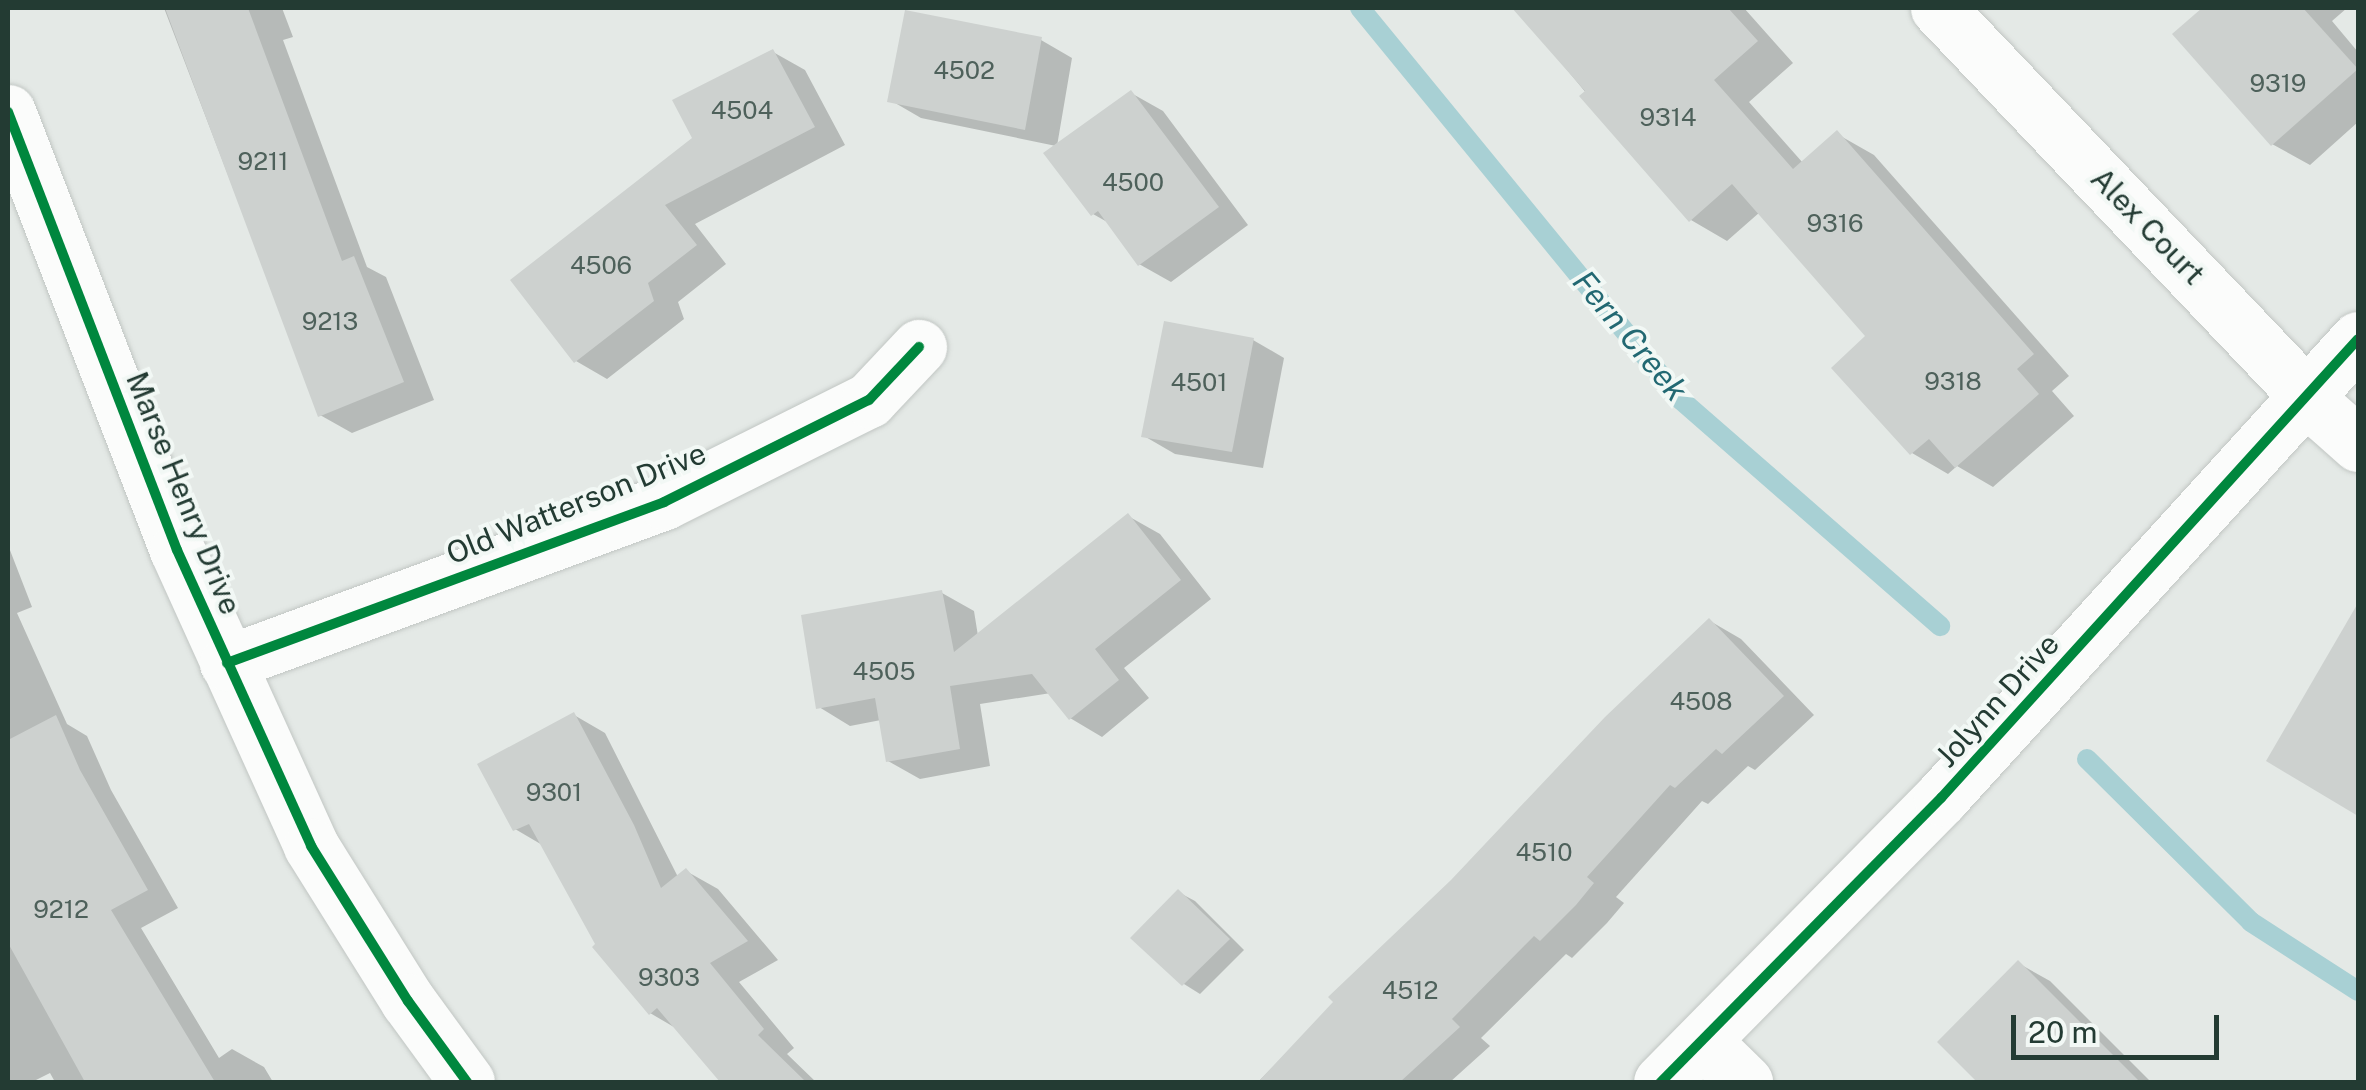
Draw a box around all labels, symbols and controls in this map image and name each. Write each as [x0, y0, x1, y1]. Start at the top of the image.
house number: 4502 [933, 55, 995, 85]
house number: 9319 [2250, 68, 2306, 98]
house number: 4504 [711, 95, 773, 125]
house number: 9314 [1639, 102, 1697, 132]
house number: 9211 [238, 146, 288, 176]
street label: Alex Court [2084, 160, 2212, 292]
house number: 4500 [1102, 167, 1164, 197]
house number: 9316 [1807, 208, 1863, 238]
house number: 4506 [570, 250, 632, 280]
water label: Fern Creek [1564, 263, 1696, 409]
house number: 9213 [302, 306, 358, 336]
street label: Marse Henry Drive [119, 366, 249, 620]
house number: 9318 [1924, 366, 1982, 396]
house number: 4501 [1171, 367, 1227, 397]
street label: Old Watterson Drive [441, 434, 711, 572]
street label: Jolynn Drive [1928, 626, 2066, 774]
house number: 4505 [853, 656, 915, 686]
house number: 4508 [1670, 686, 1732, 716]
house number: 9301 [526, 777, 582, 807]
house number: 4510 [1516, 837, 1572, 867]
house number: 9212 [33, 894, 89, 924]
house number: 9303 [638, 962, 700, 992]
house number: 4512 [1382, 975, 1438, 1005]
scale bar [2016, 995, 2224, 1057]
text: 20 m [2028, 1014, 2097, 1050]

